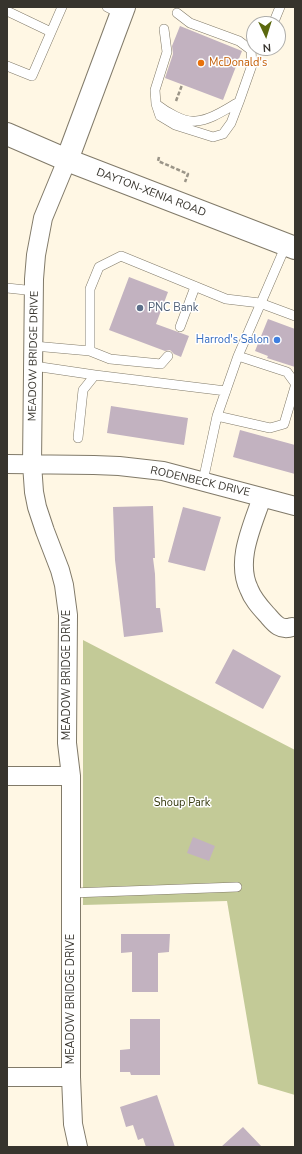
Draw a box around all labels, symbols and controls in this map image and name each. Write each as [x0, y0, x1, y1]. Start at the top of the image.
north arrow [246, 16, 286, 56]
text: N [262, 40, 271, 55]
place label: McDonald's [209, 56, 267, 70]
marker: McDonald's [196, 58, 206, 68]
street label: DAYTON-XENIA ROAD [94, 166, 208, 220]
street label: MEADOW BRIDGE DRIVE [26, 291, 42, 421]
place label: PNC Bank [148, 301, 198, 315]
marker: PNC Bank [135, 303, 145, 313]
place label: Harrod's Salon [196, 333, 269, 347]
marker: Harrod's Salon [272, 335, 282, 345]
street label: RODENBECK DRIVE [149, 464, 251, 500]
street label: MEADOW BRIDGE DRIVE [60, 610, 74, 740]
park label: Shoup Park [154, 796, 210, 810]
street label: MEADOW BRIDGE DRIVE [64, 934, 78, 1064]

